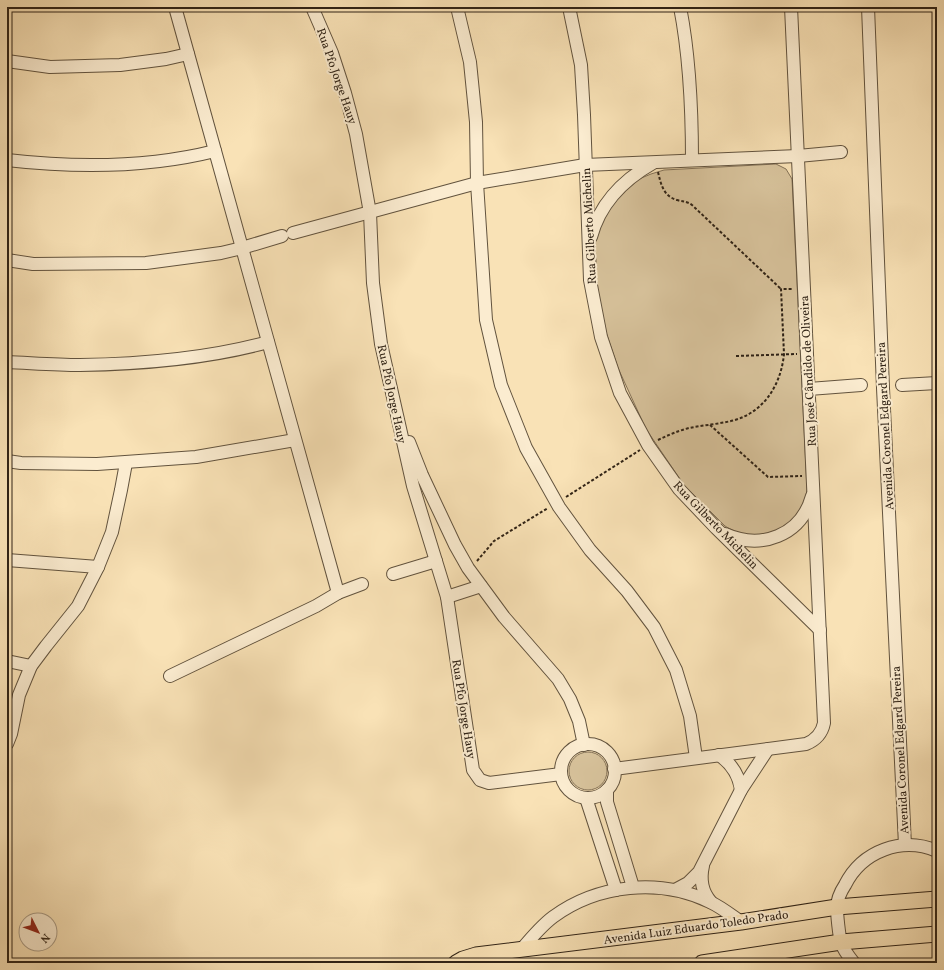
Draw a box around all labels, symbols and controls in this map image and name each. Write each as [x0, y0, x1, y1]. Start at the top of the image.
street label: Rua Pfo Jorge Hauy [312, 26, 360, 127]
street label: Rua Gilberto Michelin [579, 167, 601, 285]
street label: Rua José Cândido de Oliveira [797, 295, 821, 447]
street label: Avenida Coronel Edgard Pereira [874, 342, 898, 510]
street label: Rua Pfo Jorge Hauy [373, 343, 409, 446]
street label: Rua Gilberto Michelin [669, 478, 762, 573]
street label: Rua Pfo Jorge Hauy [447, 658, 479, 761]
street label: Avenida Coronel Edgard Pereira [889, 666, 913, 834]
street label: Avenida Luiz Eduardo Toledo Prado [603, 907, 790, 949]
north arrow [18, 912, 58, 952]
text: N [36, 930, 53, 946]

